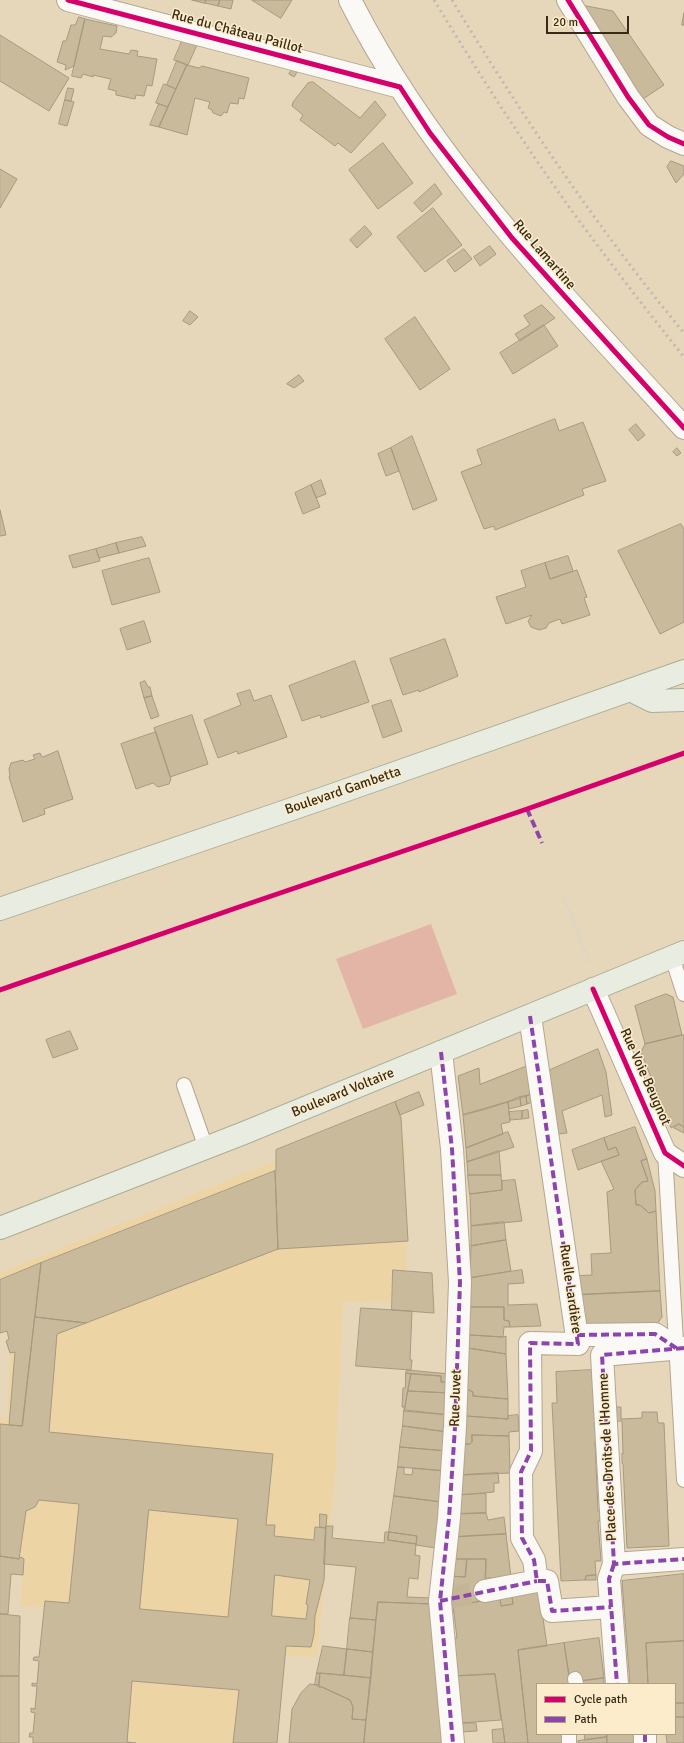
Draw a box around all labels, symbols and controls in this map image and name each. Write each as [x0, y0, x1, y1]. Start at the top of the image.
street label: Rue du Château Paillot [170, 6, 304, 58]
scale bar [548, 8, 631, 34]
text: 20 m [553, 15, 578, 30]
street label: Rue Lamartine [509, 217, 579, 293]
street label: Boulevard Gambetta [283, 763, 403, 819]
street label: Rue Voie Beugnot [616, 1026, 674, 1128]
street label: Boulevard Voltaire [289, 1065, 397, 1121]
street label: Ruelle Lardière [555, 1243, 585, 1335]
street label: Rue Juvet [447, 1369, 465, 1427]
street label: Place des Droits de l'Homme [595, 1372, 621, 1542]
legend [536, 1683, 676, 1735]
text: Cycle path [574, 1692, 627, 1707]
text: Path [574, 1712, 597, 1727]

